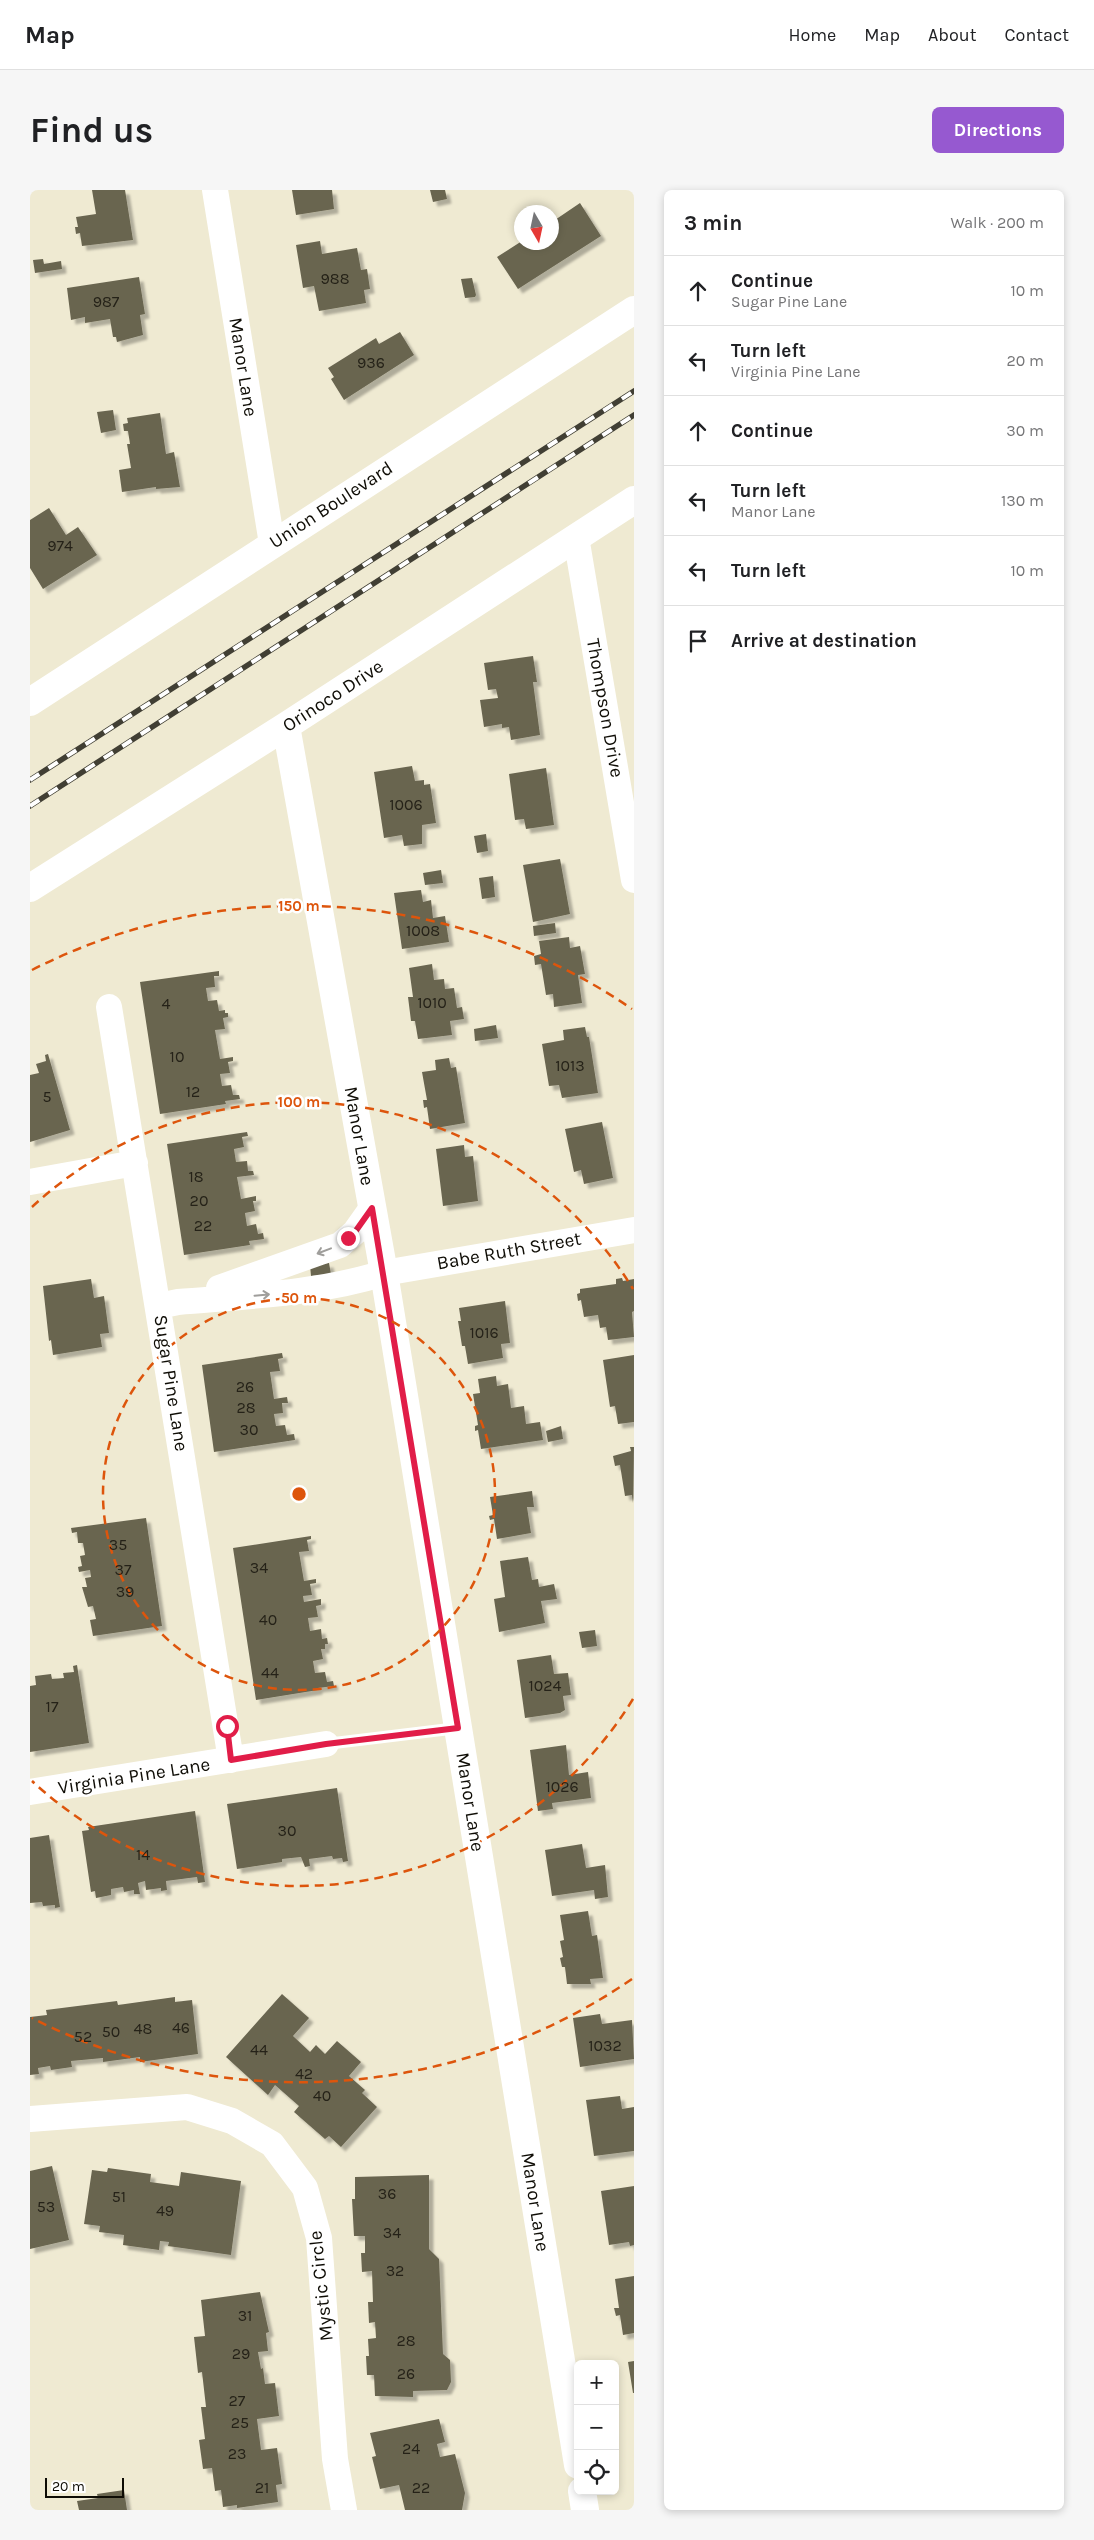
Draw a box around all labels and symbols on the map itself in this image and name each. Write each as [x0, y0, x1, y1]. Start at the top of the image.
north arrow [514, 205, 559, 250]
house number: 988 [321, 269, 349, 288]
house number: 987 [93, 292, 120, 311]
street label: Manor Lane [224, 316, 262, 418]
house number: 936 [357, 353, 385, 372]
street label: Union Boulevard [265, 457, 397, 553]
house number: 974 [47, 536, 73, 555]
street label: Thompson Drive [582, 637, 628, 779]
street label: Orinoco Drive [278, 655, 388, 737]
house number: 1006 [389, 795, 423, 814]
text: 150 m [278, 897, 320, 915]
house number: 1008 [406, 921, 440, 940]
house number: 1010 [417, 993, 447, 1012]
house number: 4 [162, 994, 171, 1013]
house number: 10 [170, 1047, 184, 1066]
house number: 1013 [555, 1056, 585, 1075]
house number: 12 [186, 1082, 200, 1101]
street label: Manor Lane [339, 1085, 379, 1187]
house number: 5 [42, 1087, 52, 1106]
text: 100 m [278, 1093, 320, 1111]
house number: 18 [188, 1167, 204, 1186]
house number: 20 [190, 1191, 208, 1210]
house number: 22 [194, 1216, 212, 1235]
route end [337, 1227, 360, 1250]
street label: Babe Ruth Street [435, 1227, 583, 1275]
one-way arrow [317, 1247, 332, 1256]
text: 50 m [281, 1289, 317, 1307]
one-way arrow [253, 1290, 269, 1300]
street label: Sugar Pine Lane [149, 1313, 193, 1453]
house number: 1016 [469, 1323, 499, 1342]
house number: 26 [236, 1377, 254, 1396]
house number: 28 [236, 1398, 256, 1417]
house number: 30 [240, 1420, 258, 1439]
centre of rings [290, 1485, 308, 1503]
house number: 35 [109, 1535, 127, 1554]
house number: 34 [250, 1558, 268, 1577]
house number: 37 [115, 1560, 132, 1579]
house number: 39 [116, 1582, 134, 1601]
house number: 40 [259, 1610, 277, 1629]
house number: 44 [261, 1663, 279, 1682]
house number: 1024 [529, 1676, 562, 1695]
house number: 17 [46, 1697, 59, 1716]
route start [216, 1715, 239, 1738]
street label: Manor Lane [451, 1751, 489, 1853]
street label: Virginia Pine Lane [56, 1753, 212, 1799]
house number: 1026 [545, 1777, 579, 1796]
house number: 30 [278, 1821, 296, 1840]
house number: 14 [136, 1845, 150, 1864]
house number: 46 [172, 2018, 190, 2037]
house number: 48 [134, 2019, 152, 2038]
house number: 50 [102, 2022, 120, 2041]
house number: 52 [74, 2027, 92, 2046]
house number: 1032 [588, 2036, 622, 2055]
house number: 44 [250, 2040, 268, 2059]
house number: 42 [295, 2064, 313, 2083]
house number: 40 [313, 2086, 331, 2105]
street label: Manor Lane [516, 2151, 554, 2253]
house number: 36 [378, 2184, 396, 2203]
house number: 51 [112, 2187, 126, 2206]
house number: 53 [37, 2197, 55, 2216]
house number: 49 [156, 2201, 174, 2220]
house number: 34 [383, 2223, 401, 2242]
street label: Mystic Circle [304, 2230, 338, 2342]
house number: 32 [386, 2261, 404, 2280]
house number: 31 [238, 2306, 252, 2325]
house number: 28 [396, 2331, 416, 2350]
house number: 29 [232, 2344, 250, 2363]
house number: 26 [397, 2364, 415, 2383]
house number: 27 [229, 2391, 246, 2410]
house number: 25 [231, 2413, 249, 2432]
house number: 24 [402, 2439, 420, 2458]
house number: 23 [228, 2444, 246, 2463]
scale bar [45, 2475, 124, 2498]
house number: 21 [255, 2478, 269, 2497]
house number: 22 [412, 2478, 430, 2497]

